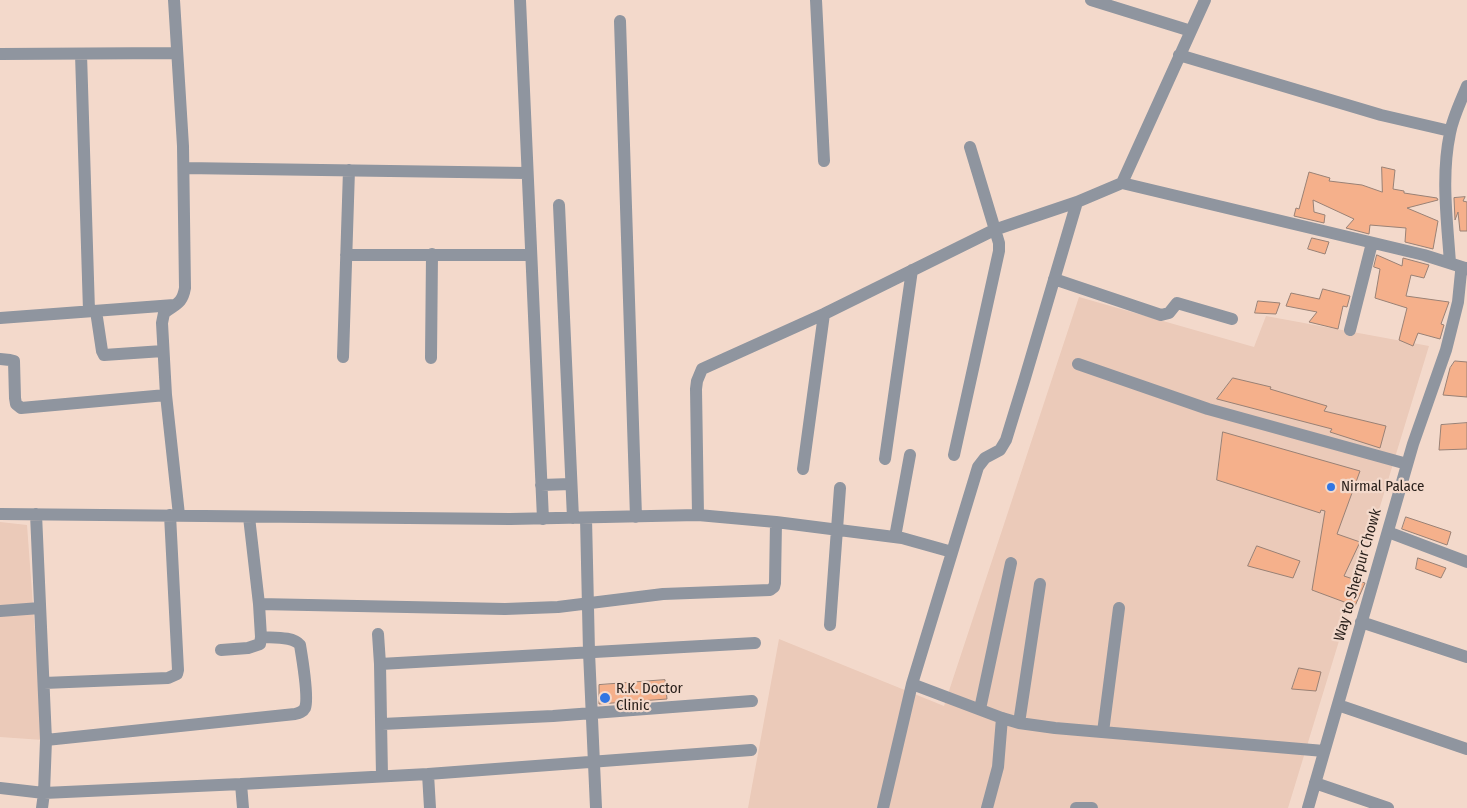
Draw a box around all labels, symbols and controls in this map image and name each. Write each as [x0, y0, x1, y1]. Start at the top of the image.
place label: Nirmal Palace [1341, 478, 1424, 496]
marker: Nirmal Palace [1325, 481, 1337, 493]
street label: Way to Sherpur Chowk [1330, 507, 1386, 643]
place label: R.K. Doctor Clinic [616, 680, 683, 715]
marker: R.K. Doctor Clinic [598, 691, 612, 705]

